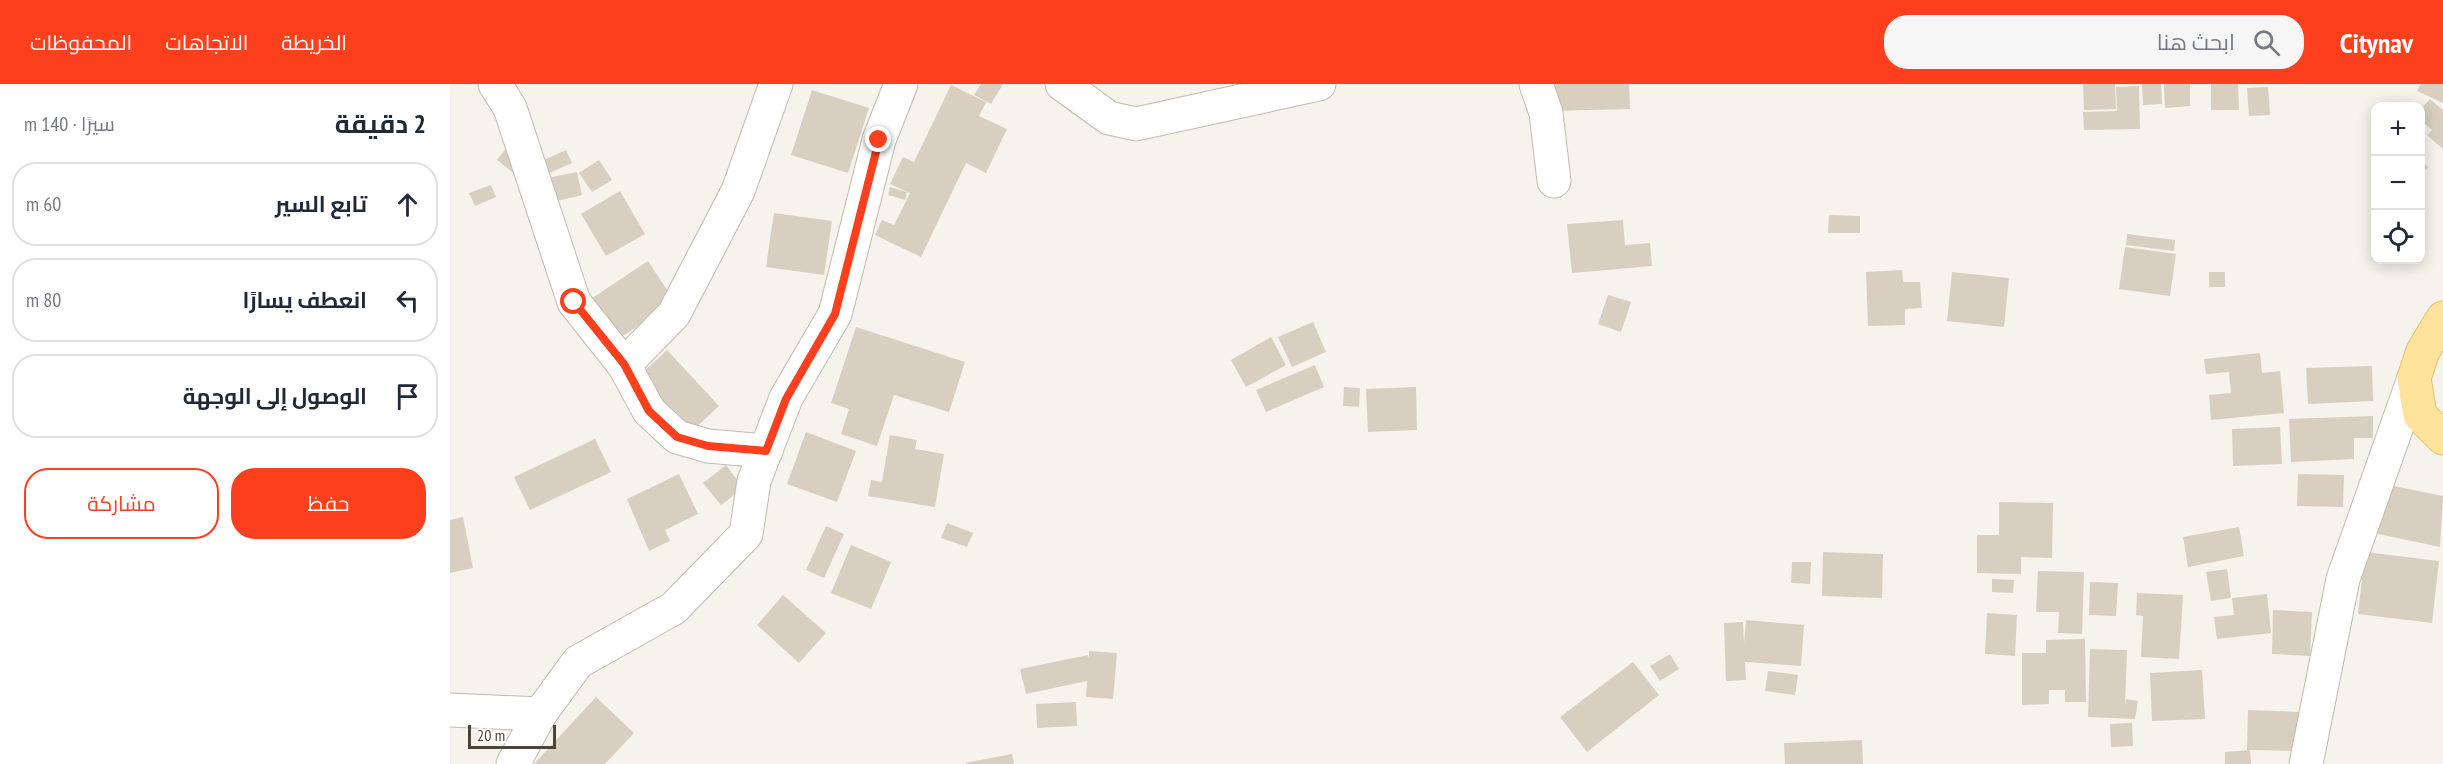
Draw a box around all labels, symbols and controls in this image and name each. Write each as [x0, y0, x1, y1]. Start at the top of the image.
search box [1884, 15, 2304, 69]
text: Citynav [2340, 24, 2413, 61]
icon: search [2250, 26, 2283, 59]
text: ابحث هنا [2157, 28, 2235, 56]
text: المحفوظات [30, 29, 132, 56]
text: الاتجاهات [165, 29, 248, 56]
text: الخريطة [281, 29, 347, 56]
map controls [2371, 102, 2425, 264]
button: + [2371, 102, 2425, 156]
text: 2 دقيقة [335, 107, 426, 140]
text: سيرًا · 140 m [24, 111, 115, 137]
route end [865, 126, 891, 152]
button: − [2371, 156, 2425, 210]
icon: ahead [391, 188, 424, 221]
text: تابع السير [275, 190, 367, 218]
text: 60 m [26, 191, 61, 217]
button: locate [2371, 210, 2425, 264]
icon: left [391, 284, 424, 317]
text: انعطف يسارًا [243, 286, 367, 314]
text: 80 m [26, 287, 61, 313]
route start [560, 288, 586, 314]
icon: arrive [391, 380, 424, 413]
text: الوصول إلى الوجهة [183, 382, 367, 410]
button: مشاركة [24, 468, 219, 539]
button: حفظ [231, 468, 426, 539]
scale bar [468, 722, 556, 750]
text: 20 m [477, 725, 505, 745]

